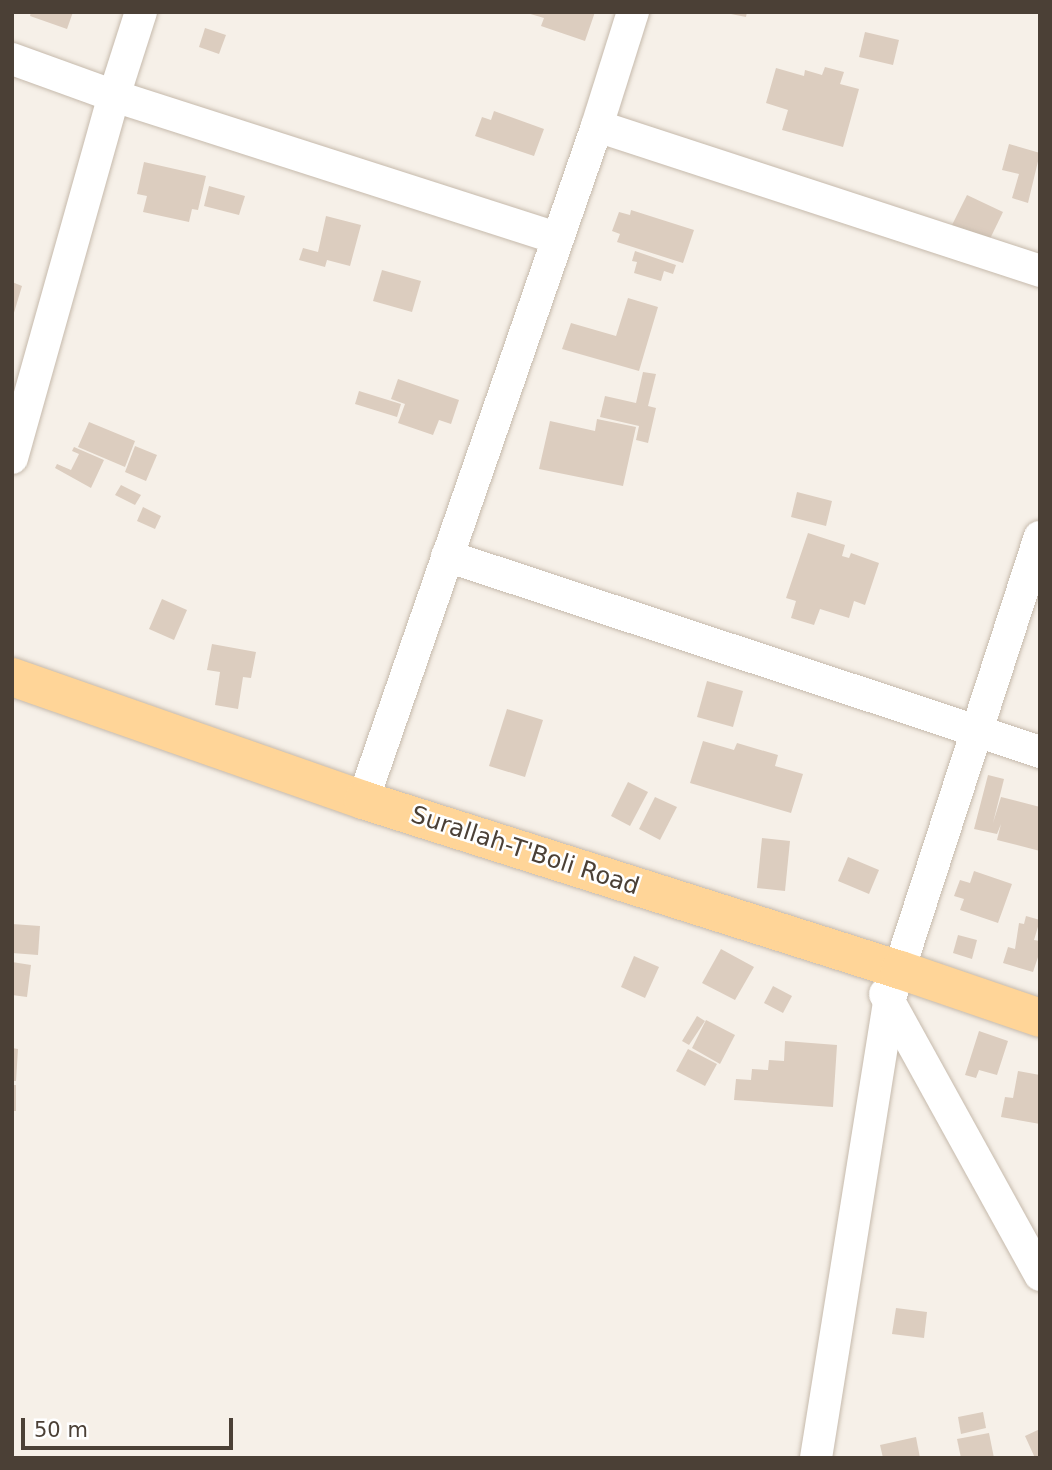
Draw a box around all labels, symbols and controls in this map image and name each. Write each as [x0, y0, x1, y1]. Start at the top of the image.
street label: Surallah-T'Boli Road [407, 800, 643, 902]
scale bar [24, 1404, 236, 1448]
text: 50 m [34, 1418, 88, 1442]

